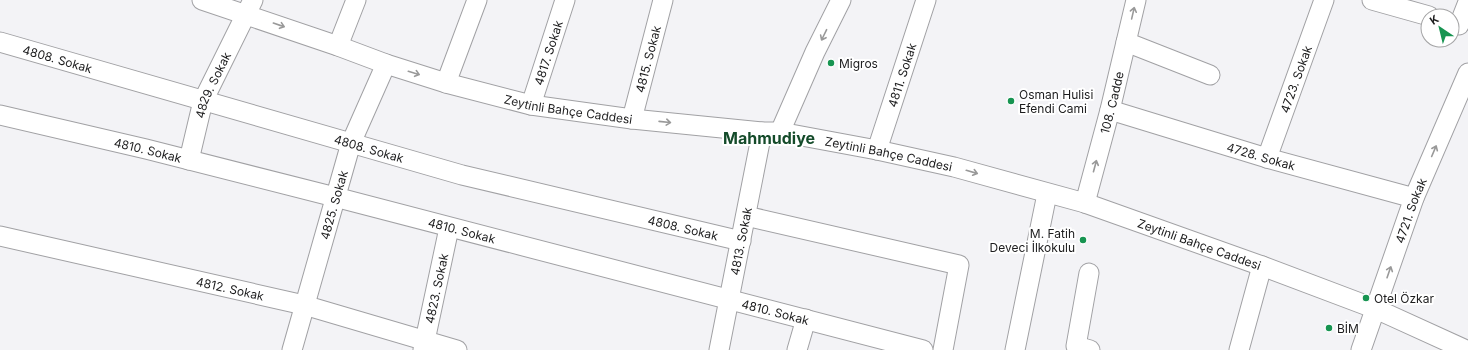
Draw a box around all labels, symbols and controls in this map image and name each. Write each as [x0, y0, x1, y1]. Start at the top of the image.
one-way arrow [1130, 6, 1138, 19]
north arrow [1420, 8, 1460, 48]
text: K [1427, 12, 1442, 28]
street label: 4817. Sokak [530, 18, 566, 87]
one-way arrow [272, 22, 285, 29]
street label: 4815. Sokak [632, 23, 664, 94]
one-way arrow [820, 29, 827, 41]
street label: 4808. Sokak [21, 41, 95, 76]
street label: 4811. Sokak [884, 41, 919, 109]
street label: 4723. Sokak [1276, 43, 1315, 115]
street label: 4829. Sokak [192, 49, 234, 120]
place label: Migros [839, 56, 878, 71]
marker: Migros [826, 58, 836, 68]
one-way arrow [408, 70, 421, 77]
street label: 108. Cadde [1096, 70, 1126, 135]
place label: Osman Hulisi Efendi Cami [1019, 87, 1093, 116]
street label: Zeytinli Bahçe Caddesi [503, 91, 633, 126]
marker: Osman Hulisi Efendi Cami [1006, 96, 1016, 106]
one-way arrow [658, 118, 671, 126]
district label: Mahmudiye [723, 128, 815, 148]
street label: 4808. Sokak [333, 131, 406, 165]
street label: Zeytinli Bahçe Caddesi [824, 133, 954, 174]
street label: 4810. Sokak [113, 134, 184, 165]
street label: 4728. Sokak [1225, 139, 1298, 173]
one-way arrow [1431, 145, 1439, 157]
one-way arrow [1092, 160, 1099, 173]
street label: 4825. Sokak [316, 168, 350, 241]
one-way arrow [965, 169, 978, 176]
street label: 4721. Sokak [1391, 175, 1429, 245]
street label: 4813. Sokak [726, 205, 755, 276]
street label: 4808. Sokak [647, 212, 720, 243]
street label: 4810. Sokak [427, 214, 498, 246]
street label: Zeytinli Bahçe Caddesi [1136, 215, 1263, 273]
place label: M. Fatih Deveci İlkokulu [990, 226, 1075, 255]
marker: M. Fatih Deveci İlkokulu [1078, 235, 1088, 245]
street label: 4823. Sokak [421, 252, 451, 325]
one-way arrow [1386, 266, 1393, 279]
street label: 4812. Sokak [195, 273, 266, 303]
place label: Otel Özkar [1374, 291, 1434, 306]
marker: Otel Özkar [1361, 293, 1371, 303]
street label: 4810. Sokak [740, 296, 811, 328]
place label: BİM [1337, 321, 1359, 336]
marker: BİM [1324, 323, 1334, 333]

